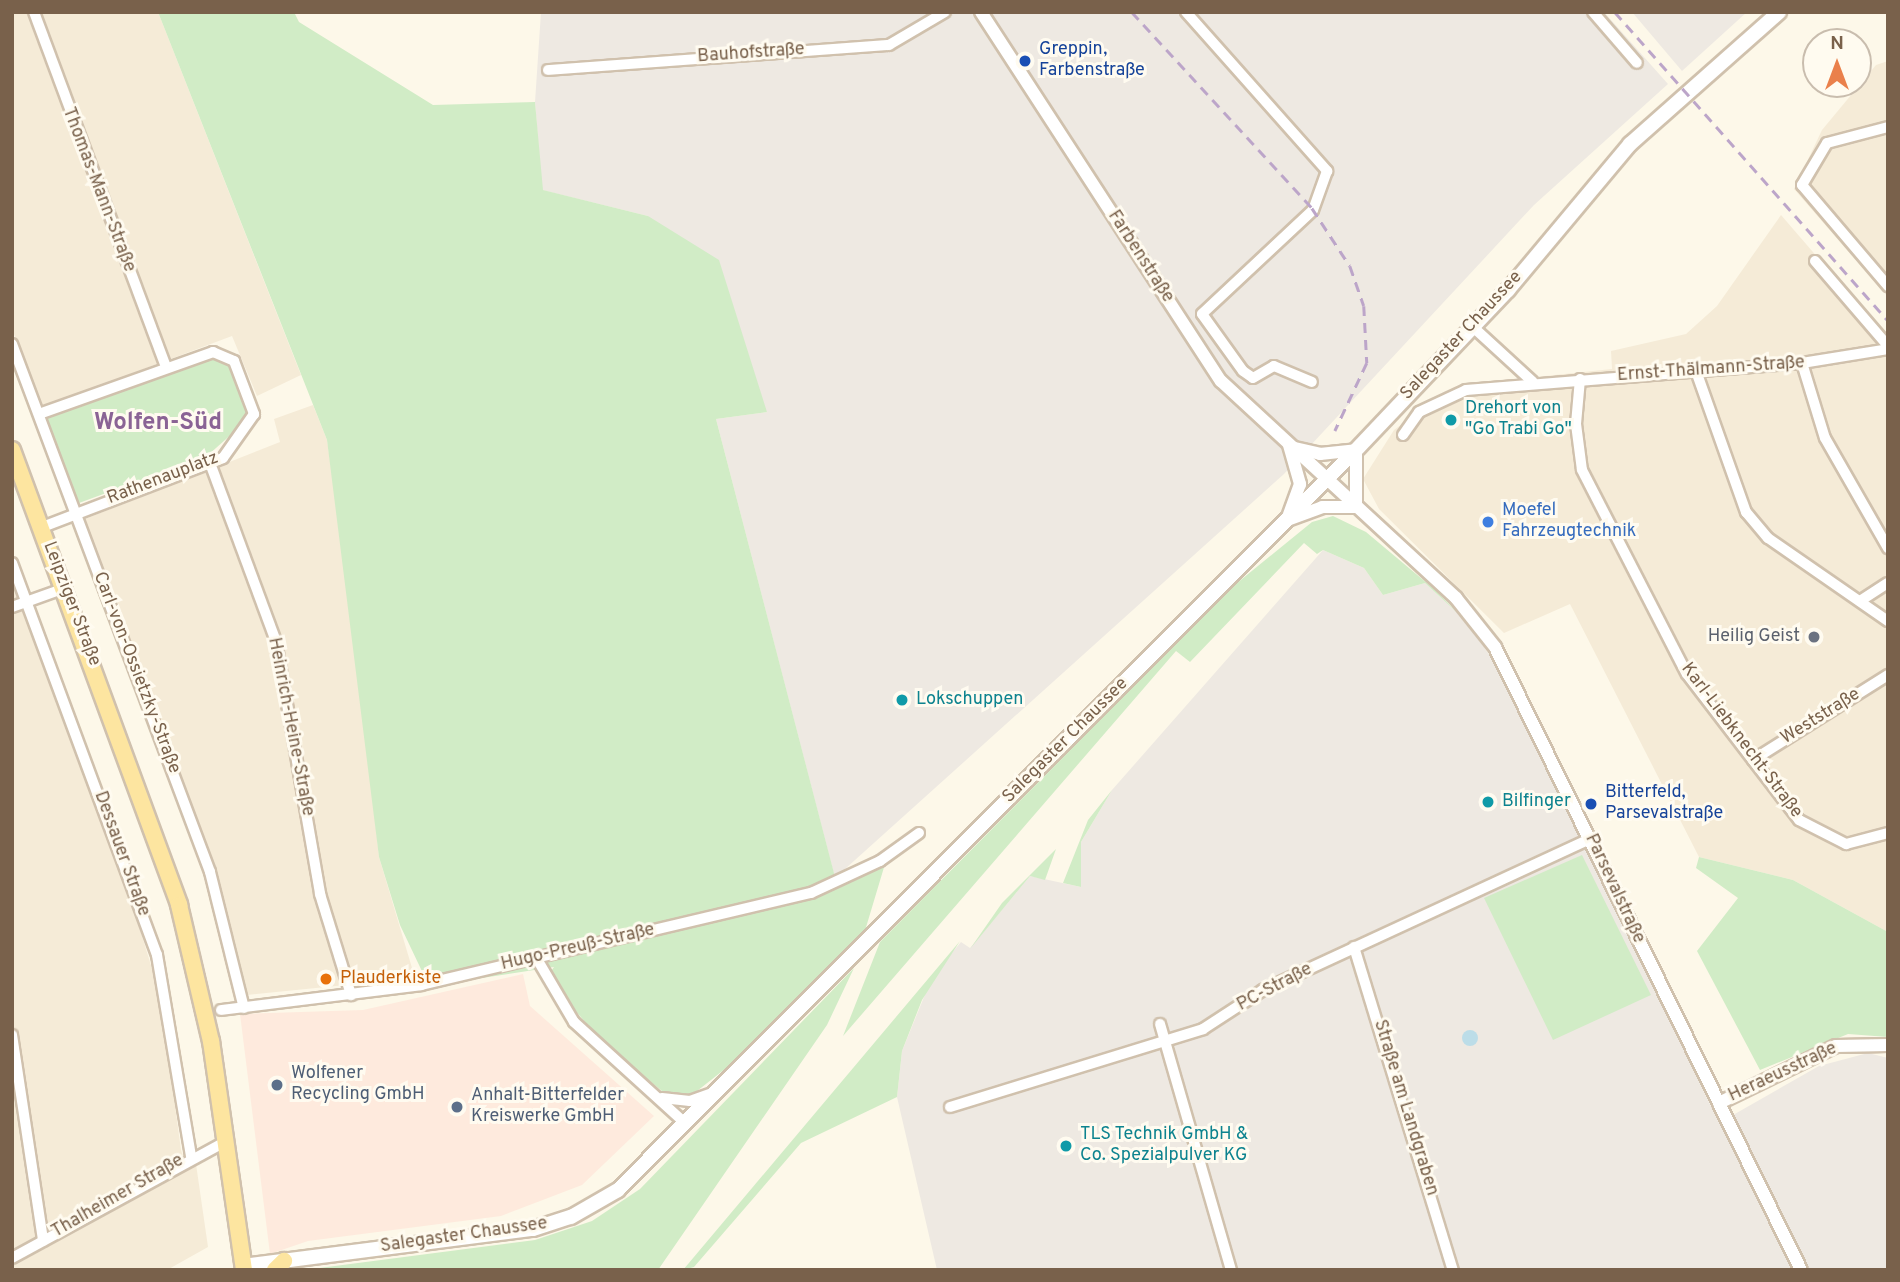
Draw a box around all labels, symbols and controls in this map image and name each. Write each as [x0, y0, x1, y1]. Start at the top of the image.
north arrow [1802, 28, 1872, 98]
text: N [1830, 32, 1844, 56]
street label: Bauhofstraße [697, 39, 805, 69]
place label: Greppin, Farbenstraße [1039, 40, 1145, 82]
marker: Greppin, Farbenstraße [1017, 53, 1033, 69]
street label: Thomas-Mann-Straße [57, 105, 139, 275]
street label: Farbenstraße [1102, 207, 1178, 307]
street label: Salegaster Chaussee [1397, 267, 1527, 405]
street label: Ernst-Thälmann-Straße [1616, 353, 1806, 387]
place label: Drehort von "Go Trabi Go" [1465, 399, 1573, 442]
district label: Wolfen-Süd [94, 410, 222, 438]
marker: Drehort von "Go Trabi Go" [1443, 412, 1459, 428]
street label: Rathenauplatz [104, 448, 222, 510]
place label: Moefel Fahrzeugtechnik [1502, 501, 1636, 544]
marker: Moefel Fahrzeugtechnik [1480, 514, 1496, 530]
street label: Leipziger Straße [37, 539, 105, 669]
street label: Carl-von-Ossietzky-Straße [88, 569, 184, 777]
place label: Heilig Geist [1708, 626, 1800, 648]
marker: Heilig Geist [1806, 629, 1822, 645]
street label: Heinrich-Heine-Straße [262, 636, 318, 818]
street label: Karl-Liebknecht-Straße [1676, 659, 1806, 823]
street label: Salegaster Chaussee [999, 674, 1133, 808]
street label: Weststraße [1777, 684, 1865, 750]
place label: Lokschuppen [916, 689, 1023, 711]
marker: Lokschuppen [894, 692, 910, 708]
place label: Bitterfeld, Parsevalstraße [1605, 783, 1723, 826]
street label: Dessauer Straße [88, 789, 154, 919]
place label: Bilfinger [1502, 791, 1571, 813]
marker: Bilfinger [1480, 794, 1496, 810]
marker: Bitterfeld, Parsevalstraße [1583, 796, 1599, 812]
street label: Parsevalstraße [1579, 831, 1649, 947]
street label: Hugo-Preuß-Straße [499, 920, 657, 976]
street label: PC-Straße [1234, 959, 1316, 1017]
place label: Plauderkiste [340, 968, 441, 990]
marker: Plauderkiste [318, 971, 334, 987]
street label: Straße am Landgraben [1368, 1017, 1442, 1199]
street label: Heraeusstraße [1725, 1038, 1841, 1108]
place label: Wolfener Recycling GmbH [291, 1064, 425, 1106]
marker: Wolfener Recycling GmbH [269, 1077, 285, 1093]
place label: Anhalt-Bitterfelder Kreiswerke GmbH [471, 1086, 624, 1128]
marker: Anhalt-Bitterfelder Kreiswerke GmbH [449, 1099, 465, 1115]
place label: TLS Technik GmbH & Co. Spezialpulver KG [1080, 1125, 1249, 1168]
marker: TLS Technik GmbH & Co. Spezialpulver KG [1058, 1138, 1074, 1154]
street label: Thalheimer Straße [48, 1150, 188, 1244]
street label: Salegaster Chaussee [379, 1214, 549, 1258]

